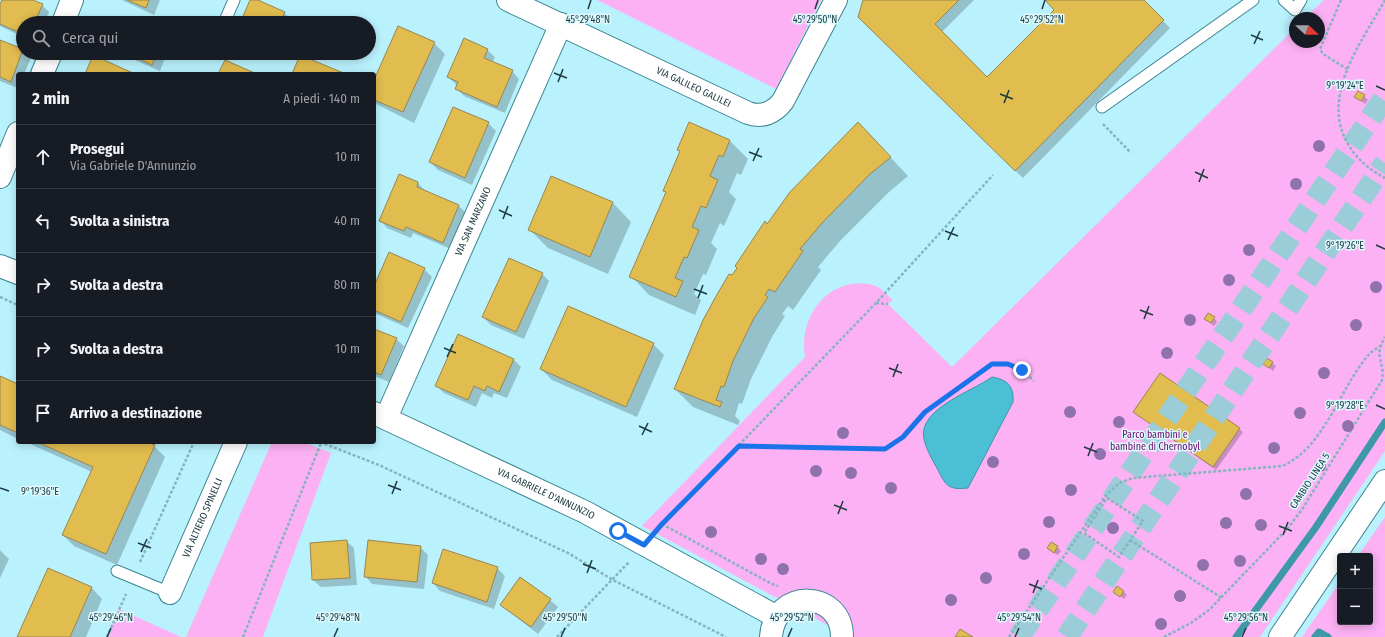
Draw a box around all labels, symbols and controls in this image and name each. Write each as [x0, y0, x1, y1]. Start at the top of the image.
north arrow [1289, 12, 1325, 48]
text: 45°29'48"N [566, 14, 610, 26]
text: 45°29'50"N [793, 14, 837, 26]
text: 45°29'52"N [1020, 14, 1064, 26]
search box [16, 16, 376, 60]
icon: search [30, 27, 52, 49]
text: Cerca qui [62, 29, 118, 47]
street label: VIA GALILEO GALILEI [654, 65, 733, 110]
text: 9°19'24"E [1326, 80, 1364, 92]
text: 2 min [32, 88, 70, 109]
text: A piedi · 140 m [283, 91, 360, 106]
text: Prosegui [70, 140, 124, 158]
icon: ahead [32, 146, 54, 168]
text: 10 m [335, 149, 360, 164]
text: Via Gabriele D'Annunzio [70, 158, 196, 173]
street label: VIA SAN MARZANO [453, 185, 494, 258]
icon: left [32, 210, 54, 232]
text: Svolta a sinistra [70, 212, 170, 230]
text: 40 m [334, 213, 360, 228]
text: 9°19'26"E [1326, 240, 1364, 252]
icon: right [32, 274, 54, 296]
text: Svolta a destra [70, 276, 163, 294]
text: 80 m [334, 277, 360, 292]
icon: right [32, 338, 54, 360]
text: Svolta a destra [70, 340, 163, 358]
text: 10 m [335, 341, 360, 356]
route end [1013, 361, 1031, 379]
text: 9°19'28"E [1326, 400, 1364, 412]
icon: arrive [32, 402, 54, 424]
text: Arrivo a destinazione [70, 404, 202, 422]
park label: Parco bambini e bambine di Chernobyl [1110, 429, 1200, 453]
street label: CAMBIO LINEA 5 [1287, 450, 1333, 511]
street label: VIA GABRIELE D'ANNUNZIO [495, 466, 597, 522]
street label: VIA ALTIERO SPINELLI [180, 476, 225, 559]
text: 9°19'36"E [21, 486, 59, 498]
route start [609, 522, 627, 540]
map controls [1337, 553, 1373, 625]
button: + [1337, 553, 1373, 589]
button: − [1337, 589, 1373, 625]
text: 45°29'46"N [89, 612, 133, 624]
text: 45°29'48"N [316, 612, 360, 624]
text: 45°29'50"N [543, 612, 587, 624]
text: 45°29'52"N [770, 612, 814, 624]
text: 45°29'54"N [997, 612, 1041, 624]
text: 45°29'56"N [1224, 612, 1268, 624]

